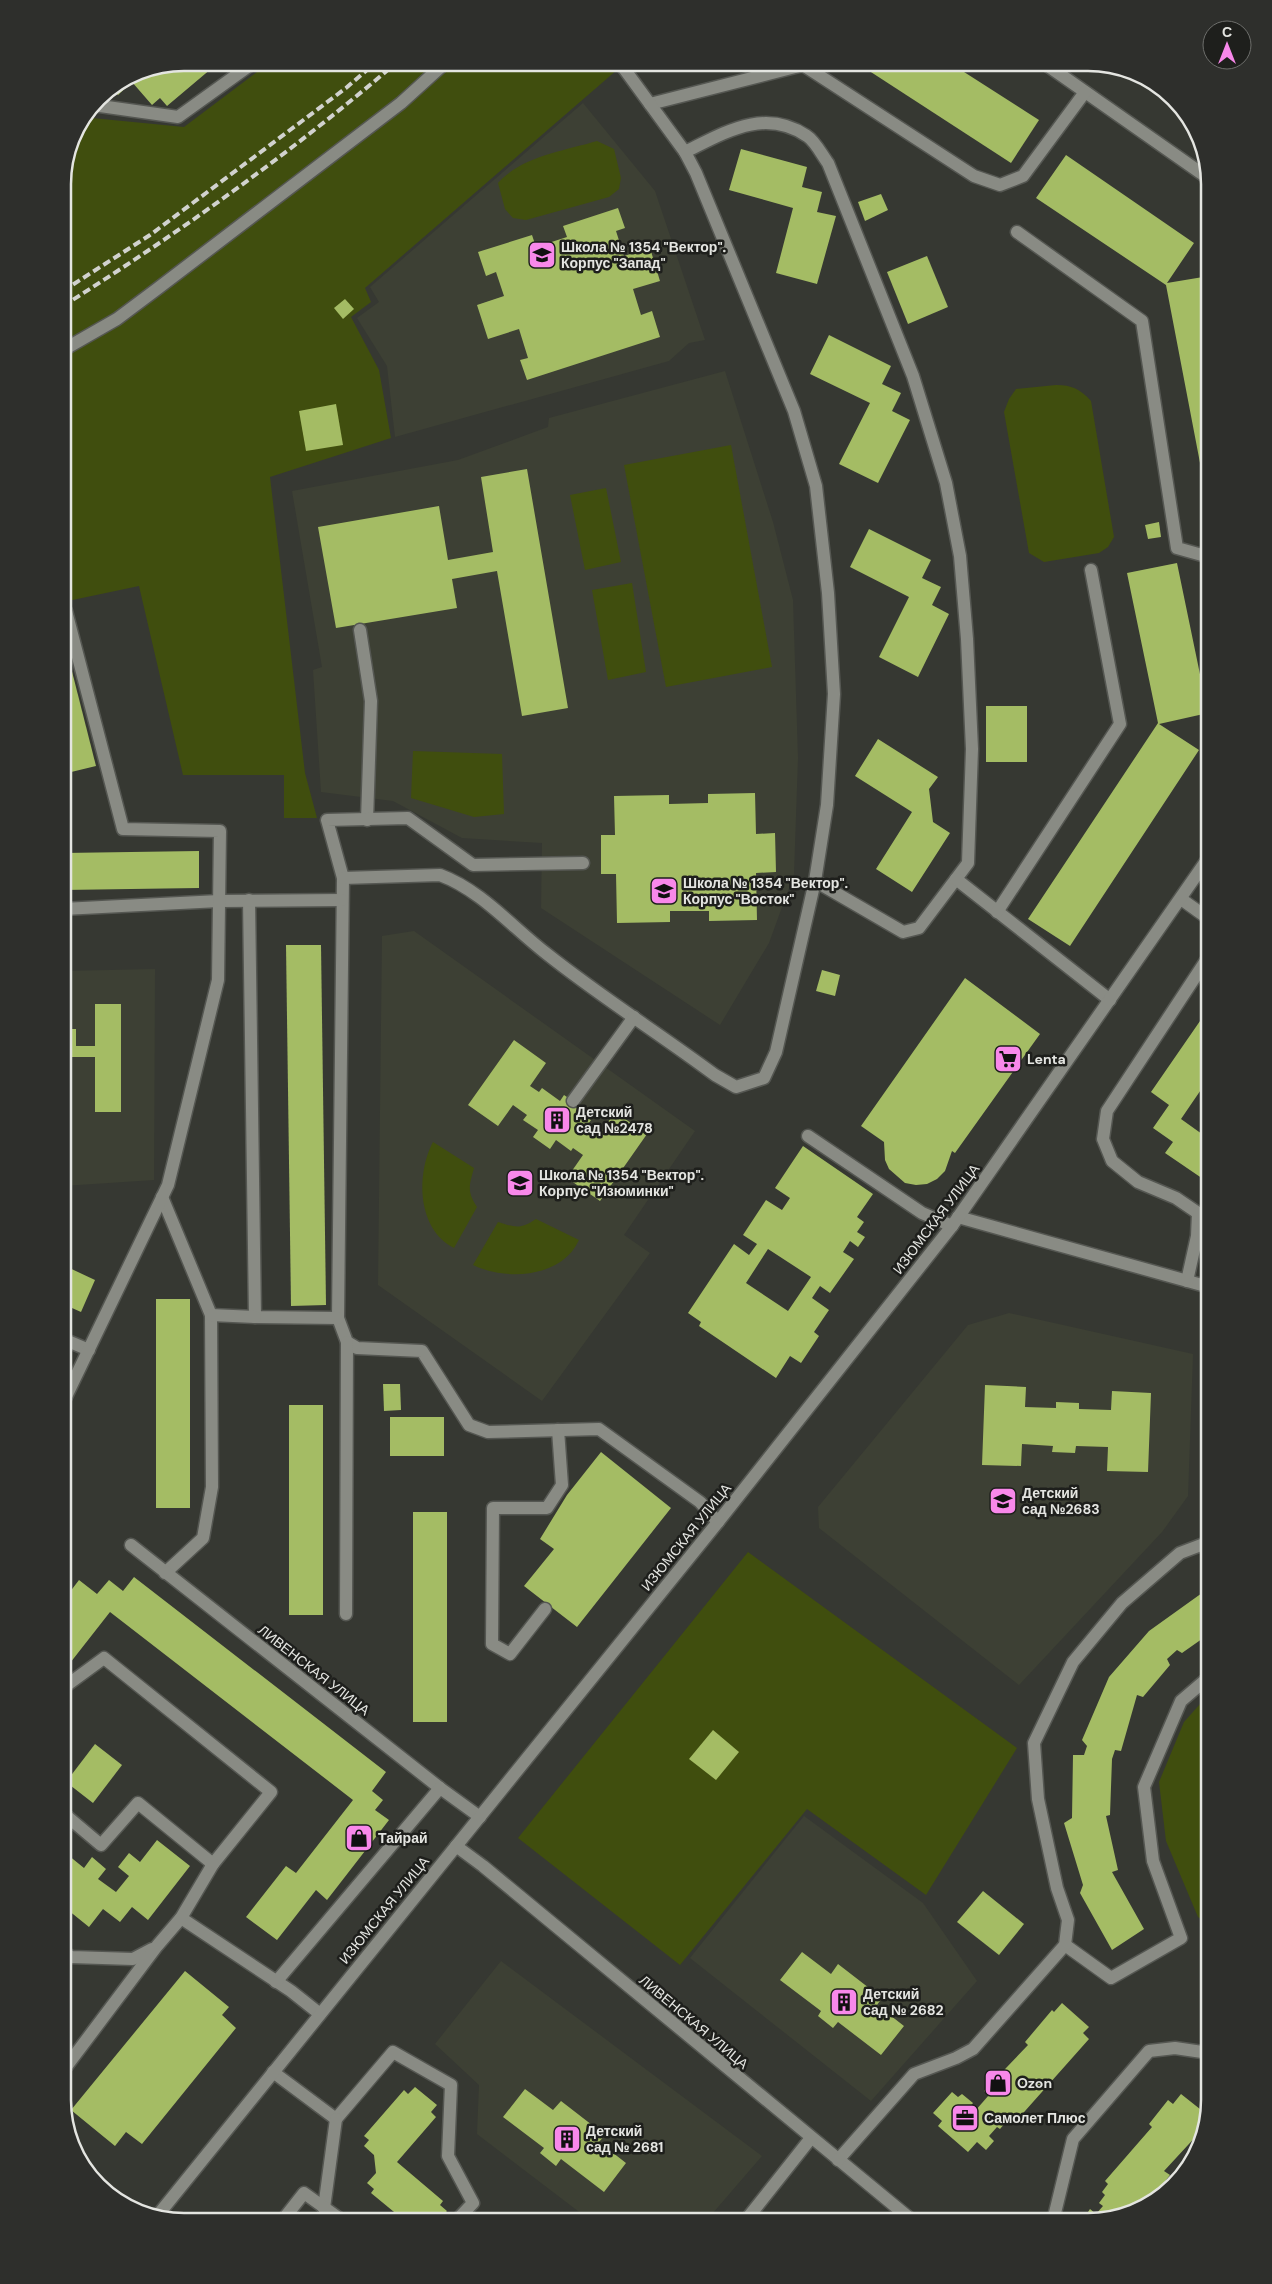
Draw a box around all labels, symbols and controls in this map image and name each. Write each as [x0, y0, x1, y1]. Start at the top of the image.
north arrow [1202, 20, 1252, 70]
text: С [1222, 23, 1232, 41]
place label: Школа № 1354 "Вектор". Корпус "Запад" [561, 238, 726, 272]
school or university icon: Школа № 1354 "Вектор". Корпус "Запад" [527, 240, 557, 270]
place label: Школа № 1354 "Вектор". Корпус "Восток" [683, 874, 848, 908]
school or university icon: Школа № 1354 "Вектор". Корпус "Восток" [649, 876, 679, 906]
supermarket icon: Lenta [993, 1044, 1023, 1074]
place label: Lenta [1027, 1050, 1066, 1068]
place label: Детский сад №2478 [576, 1103, 653, 1137]
building icon: Детский сад №2478 [542, 1105, 572, 1135]
street label: ИЗЮМСКАЯ УЛИЦА [889, 1160, 984, 1278]
place label: Школа № 1354 "Вектор". Корпус "Изюминки" [539, 1166, 704, 1200]
school or university icon: Школа № 1354 "Вектор". Корпус "Изюминки" [505, 1168, 535, 1198]
street label: ИЗЮМСКАЯ УЛИЦА [637, 1479, 735, 1594]
place label: Детский сад №2683 [1022, 1484, 1100, 1518]
school or university icon: Детский сад №2683 [988, 1486, 1018, 1516]
street label: ЛИВЕНСКАЯ УЛИЦА [255, 1621, 374, 1720]
shop icon: Тайрай [344, 1823, 374, 1853]
place label: Тайрай [378, 1829, 428, 1847]
street label: ИЗЮМСКАЯ УЛИЦА [335, 1852, 433, 1967]
street label: ЛИВЕНСКАЯ УЛИЦА [636, 1971, 753, 2073]
place label: Детский сад № 2682 [863, 1985, 944, 2019]
building icon: Детский сад № 2682 [829, 1987, 859, 2017]
shop icon: Ozon [983, 2068, 1013, 2098]
place label: Ozon [1017, 2074, 1052, 2092]
office icon: Самолет Плюс [950, 2103, 980, 2133]
place label: Самолет Плюс [984, 2109, 1086, 2127]
place label: Детский сад № 2681 [586, 2122, 663, 2156]
building icon: Детский сад № 2681 [552, 2124, 582, 2154]

